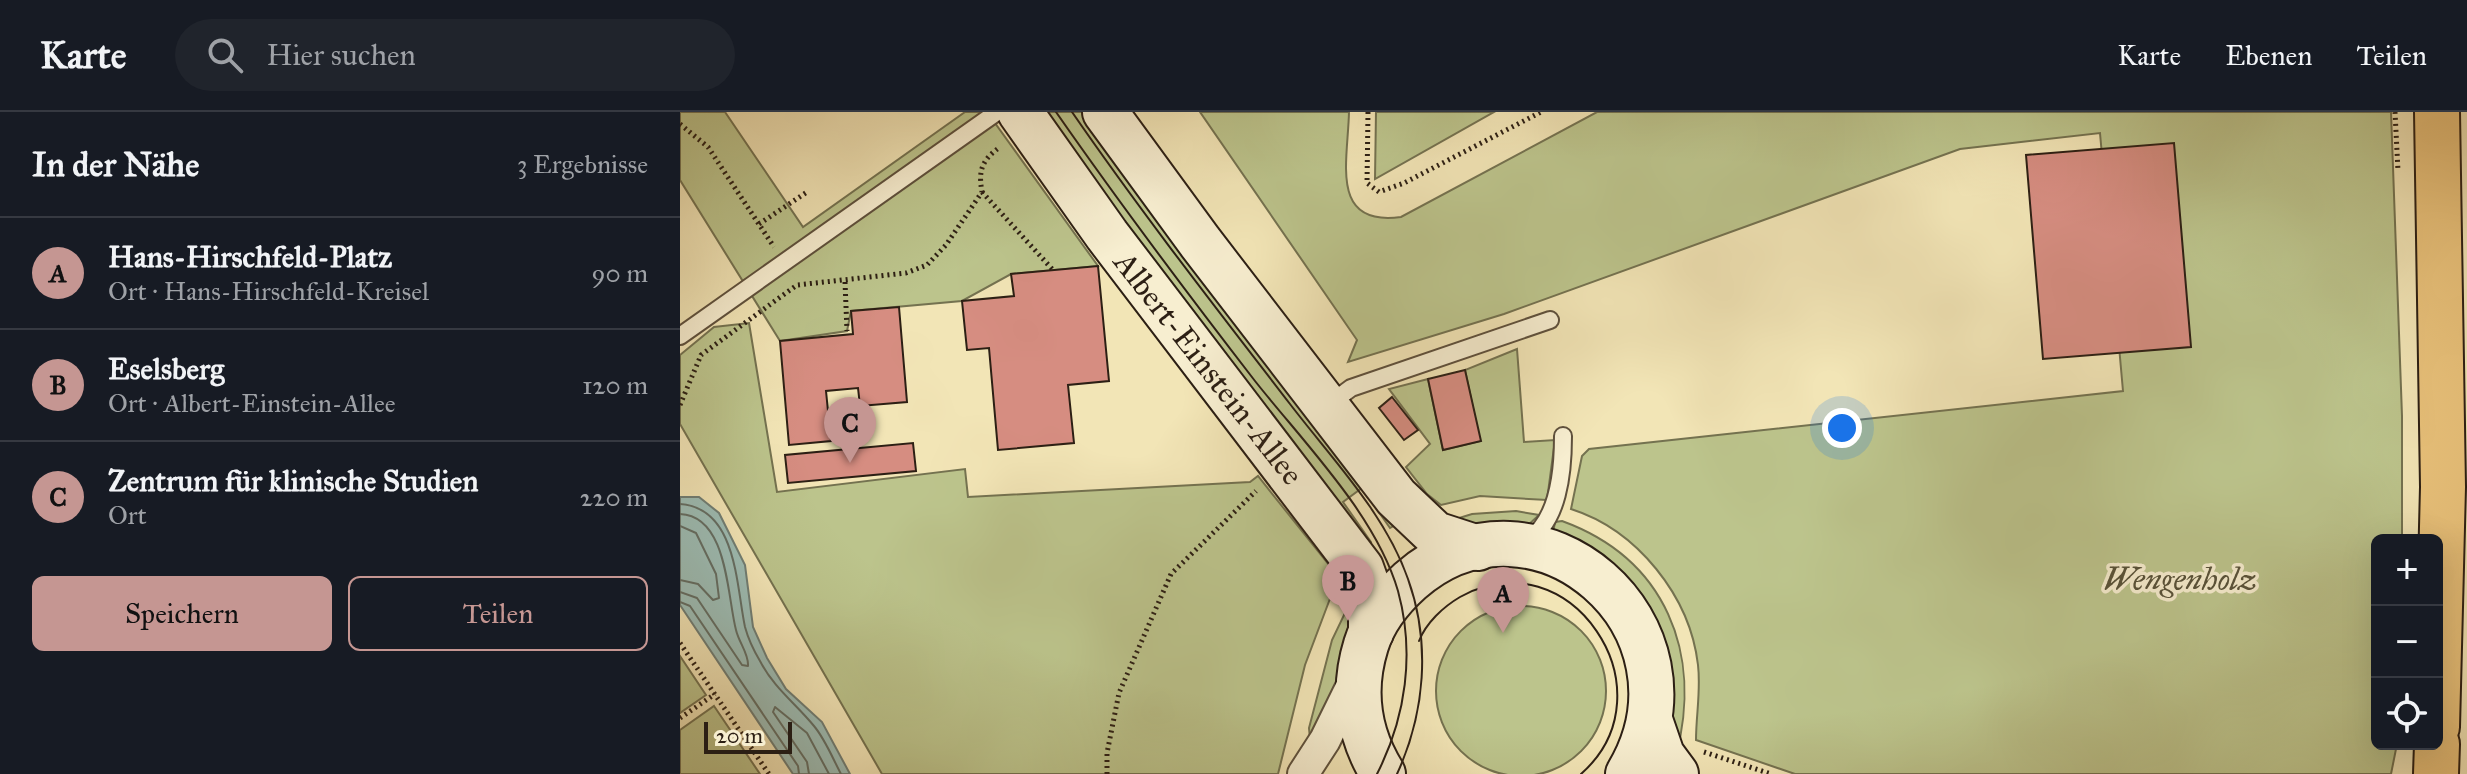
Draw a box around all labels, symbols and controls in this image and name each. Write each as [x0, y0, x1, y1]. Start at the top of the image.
search box [175, 19, 735, 91]
text: Karte [40, 32, 127, 78]
icon: search [203, 33, 247, 77]
text: Hier suchen [267, 37, 416, 73]
text: Karte [2117, 38, 2181, 73]
text: Ebenen [2225, 38, 2312, 73]
text: Teilen [2356, 38, 2427, 73]
text: In der Nähe [32, 144, 199, 185]
text: 3 Ergebnisse [517, 148, 648, 180]
text: Hans-Hirschfeld-Platz [108, 239, 392, 275]
street label: Albert-Einstein-Allee [1104, 242, 1312, 493]
text: A [49, 257, 67, 289]
text: 90 m [591, 257, 648, 289]
text: Ort · Hans-Hirschfeld-Kreisel [108, 275, 429, 307]
text: Eselsberg [108, 351, 224, 387]
text: B [49, 369, 67, 401]
text: 120 m [582, 369, 648, 401]
text: Ort · Albert-Einstein-Allee [108, 387, 396, 419]
pin: C [824, 397, 876, 463]
your location [1822, 408, 1862, 448]
text: Zentrum für klinische Studien [108, 463, 478, 499]
text: C [49, 481, 67, 513]
text: 220 m [580, 481, 648, 513]
text: Ort [108, 499, 147, 531]
map controls [2371, 534, 2443, 750]
button: + [2371, 534, 2443, 606]
pin: B [1322, 555, 1374, 621]
park label: Wengenholz [2103, 560, 2257, 599]
pin: A [1477, 567, 1529, 633]
button: Speichern [32, 576, 332, 651]
button: Teilen [348, 576, 648, 651]
button: − [2371, 606, 2443, 678]
button: locate [2371, 678, 2443, 750]
scale bar [704, 718, 792, 754]
text: 20 m [716, 722, 763, 749]

